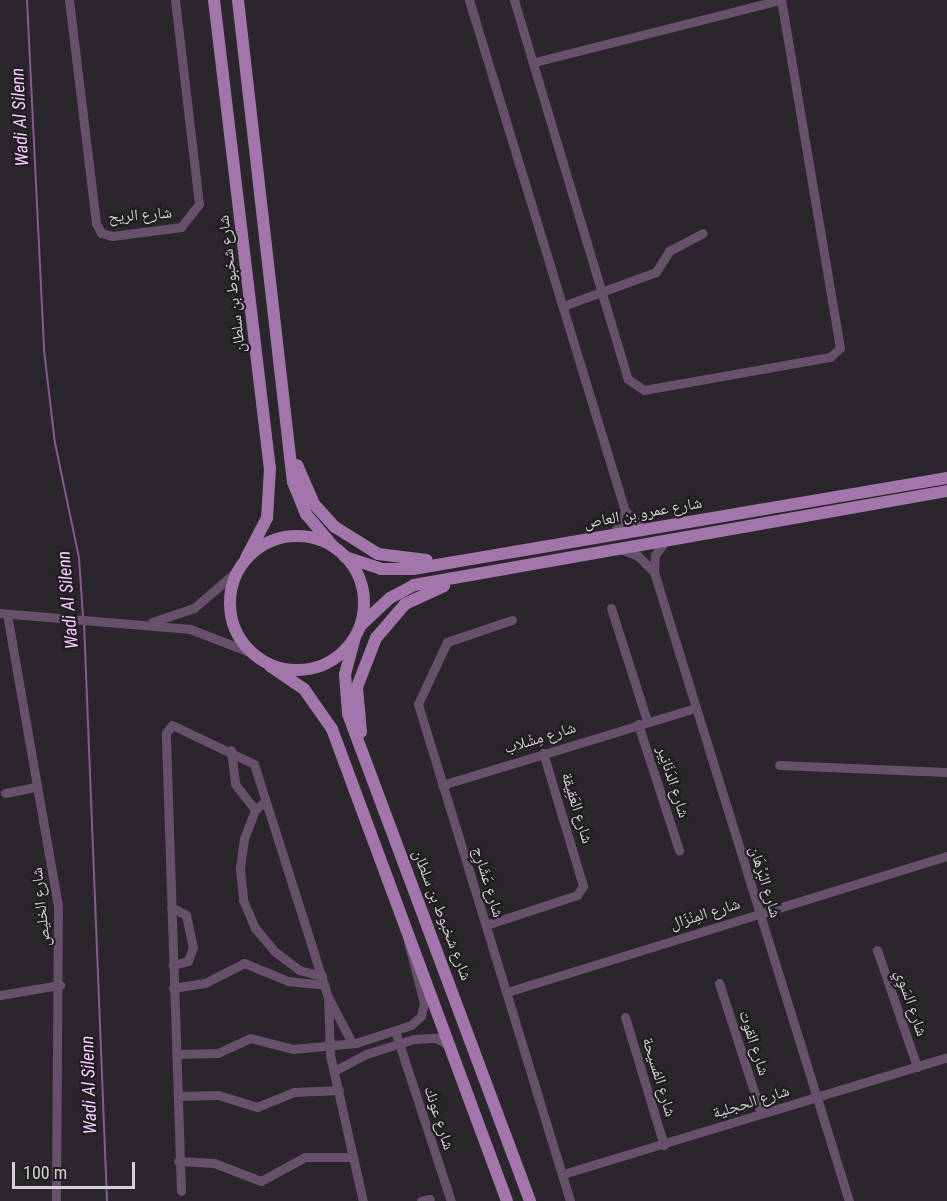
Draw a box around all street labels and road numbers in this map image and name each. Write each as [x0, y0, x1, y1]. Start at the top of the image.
street label: شارع الريح [107, 203, 173, 227]
street label: شارع شخبوط بن سلطان [214, 214, 250, 354]
street label: شارع عمرو بن العاص [583, 493, 703, 533]
street label: شارع مِشْلاب [502, 718, 578, 758]
street label: شارع الدَنَانِير [652, 744, 694, 820]
street label: شارع العَقِيقة [557, 770, 597, 846]
street label: شارع عَشَارِج [468, 844, 508, 920]
street label: شارع البُرْهَان [745, 844, 785, 920]
street label: شارع شخبوط بن سلطان [408, 847, 476, 983]
street label: شارع الخليص [27, 867, 55, 947]
street label: شارع المِنْزَال [668, 894, 742, 934]
street label: شارع السَوِي [891, 967, 931, 1039]
street label: شارع القوت [734, 1008, 774, 1078]
street label: شارع الفسيحة [638, 1035, 680, 1119]
street label: شارع الحجلية [710, 1081, 792, 1123]
street label: شارع عونك [420, 1084, 458, 1152]

